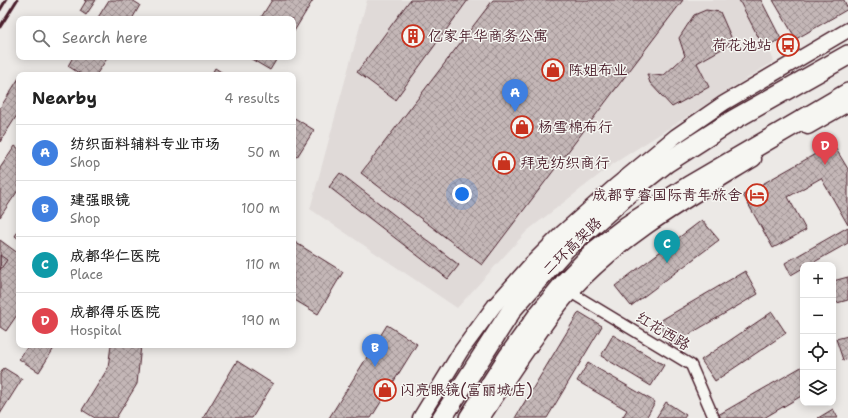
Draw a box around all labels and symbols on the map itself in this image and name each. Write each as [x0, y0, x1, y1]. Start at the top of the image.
building icon: 亿家年华商务公寓 [400, 23, 426, 49]
place label: 亿家年华商务公寓 [428, 26, 548, 46]
bus stop icon: 荷花池站 [775, 32, 801, 58]
place label: 荷花池站 [712, 35, 772, 55]
shop icon: 陈姐布业 [540, 57, 566, 83]
place label: 陈姐布业 [568, 60, 628, 80]
pin: A [502, 79, 528, 112]
shop icon: 杨雪棉布行 [509, 114, 535, 140]
place label: 杨雪棉布行 [538, 117, 613, 137]
pin: D [812, 132, 838, 165]
shop icon: 拜克纺织商行 [491, 150, 517, 176]
place label: 拜克纺织商行 [520, 153, 610, 173]
hotel icon: 成都亨睿国际青年旅舍 [744, 182, 770, 208]
your location [452, 184, 472, 204]
place label: 成都亨睿国际青年旅舍 [592, 185, 742, 205]
street label: 二环高架路 [538, 213, 606, 279]
pin: C [654, 230, 680, 263]
street label: 红花西路 [632, 307, 694, 355]
pin: B [362, 334, 388, 367]
shop icon: 闪亮眼镜(富丽城店) [372, 377, 398, 403]
place label: 闪亮眼镜(富丽城店) [400, 380, 533, 400]

